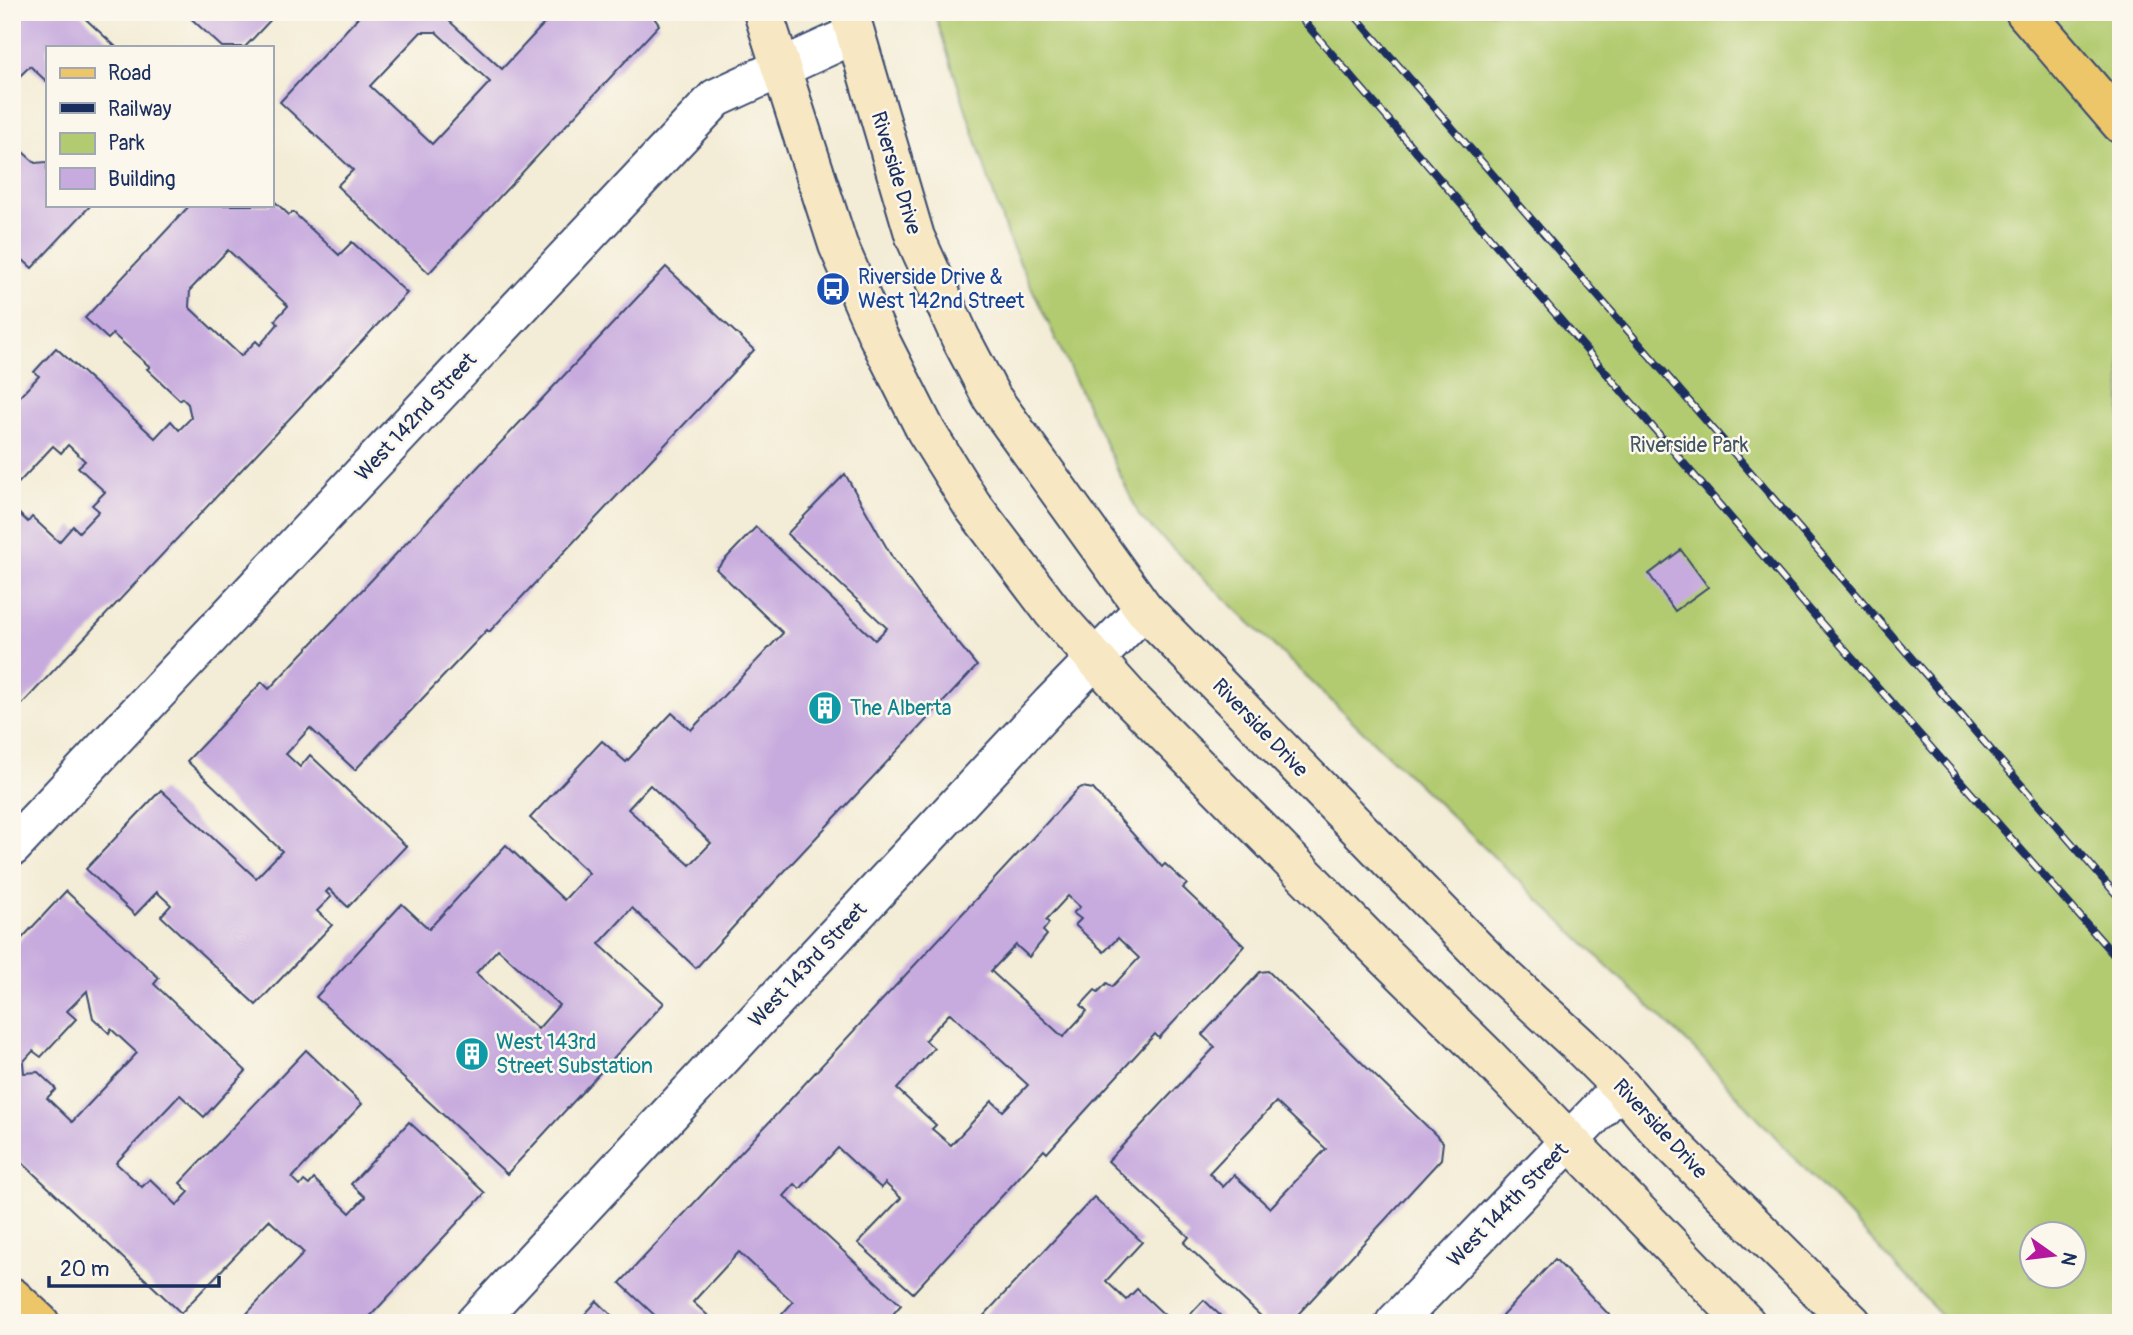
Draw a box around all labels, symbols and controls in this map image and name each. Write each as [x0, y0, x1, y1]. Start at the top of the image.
legend [46, 46, 273, 206]
text: Road [108, 60, 152, 87]
text: Railway [108, 96, 172, 123]
street label: Riverside Drive [864, 108, 928, 238]
text: Park [108, 130, 145, 157]
text: Building [108, 166, 175, 193]
place label: Riverside Drive & West 142nd Street [858, 264, 1025, 315]
bus stop icon: Riverside Drive & West 142nd Street [814, 270, 852, 308]
street label: West 142nd Street [349, 347, 483, 487]
park label: Riverside Park [1629, 432, 1749, 459]
street label: Riverside Drive [1206, 673, 1314, 784]
building icon: The Alberta [806, 689, 844, 727]
place label: The Alberta [850, 695, 951, 722]
street label: West 143rd Street [743, 896, 873, 1033]
place label: West 143rd Street Substation [496, 1029, 653, 1080]
building icon: West 143rd Street Substation [453, 1035, 491, 1073]
street label: Riverside Drive [1607, 1073, 1714, 1185]
street label: West 144th Street [1442, 1137, 1575, 1273]
north arrow [2018, 1220, 2088, 1290]
scale bar [49, 1244, 219, 1288]
text: N [2055, 1250, 2082, 1268]
text: 20 m [60, 1256, 109, 1283]

